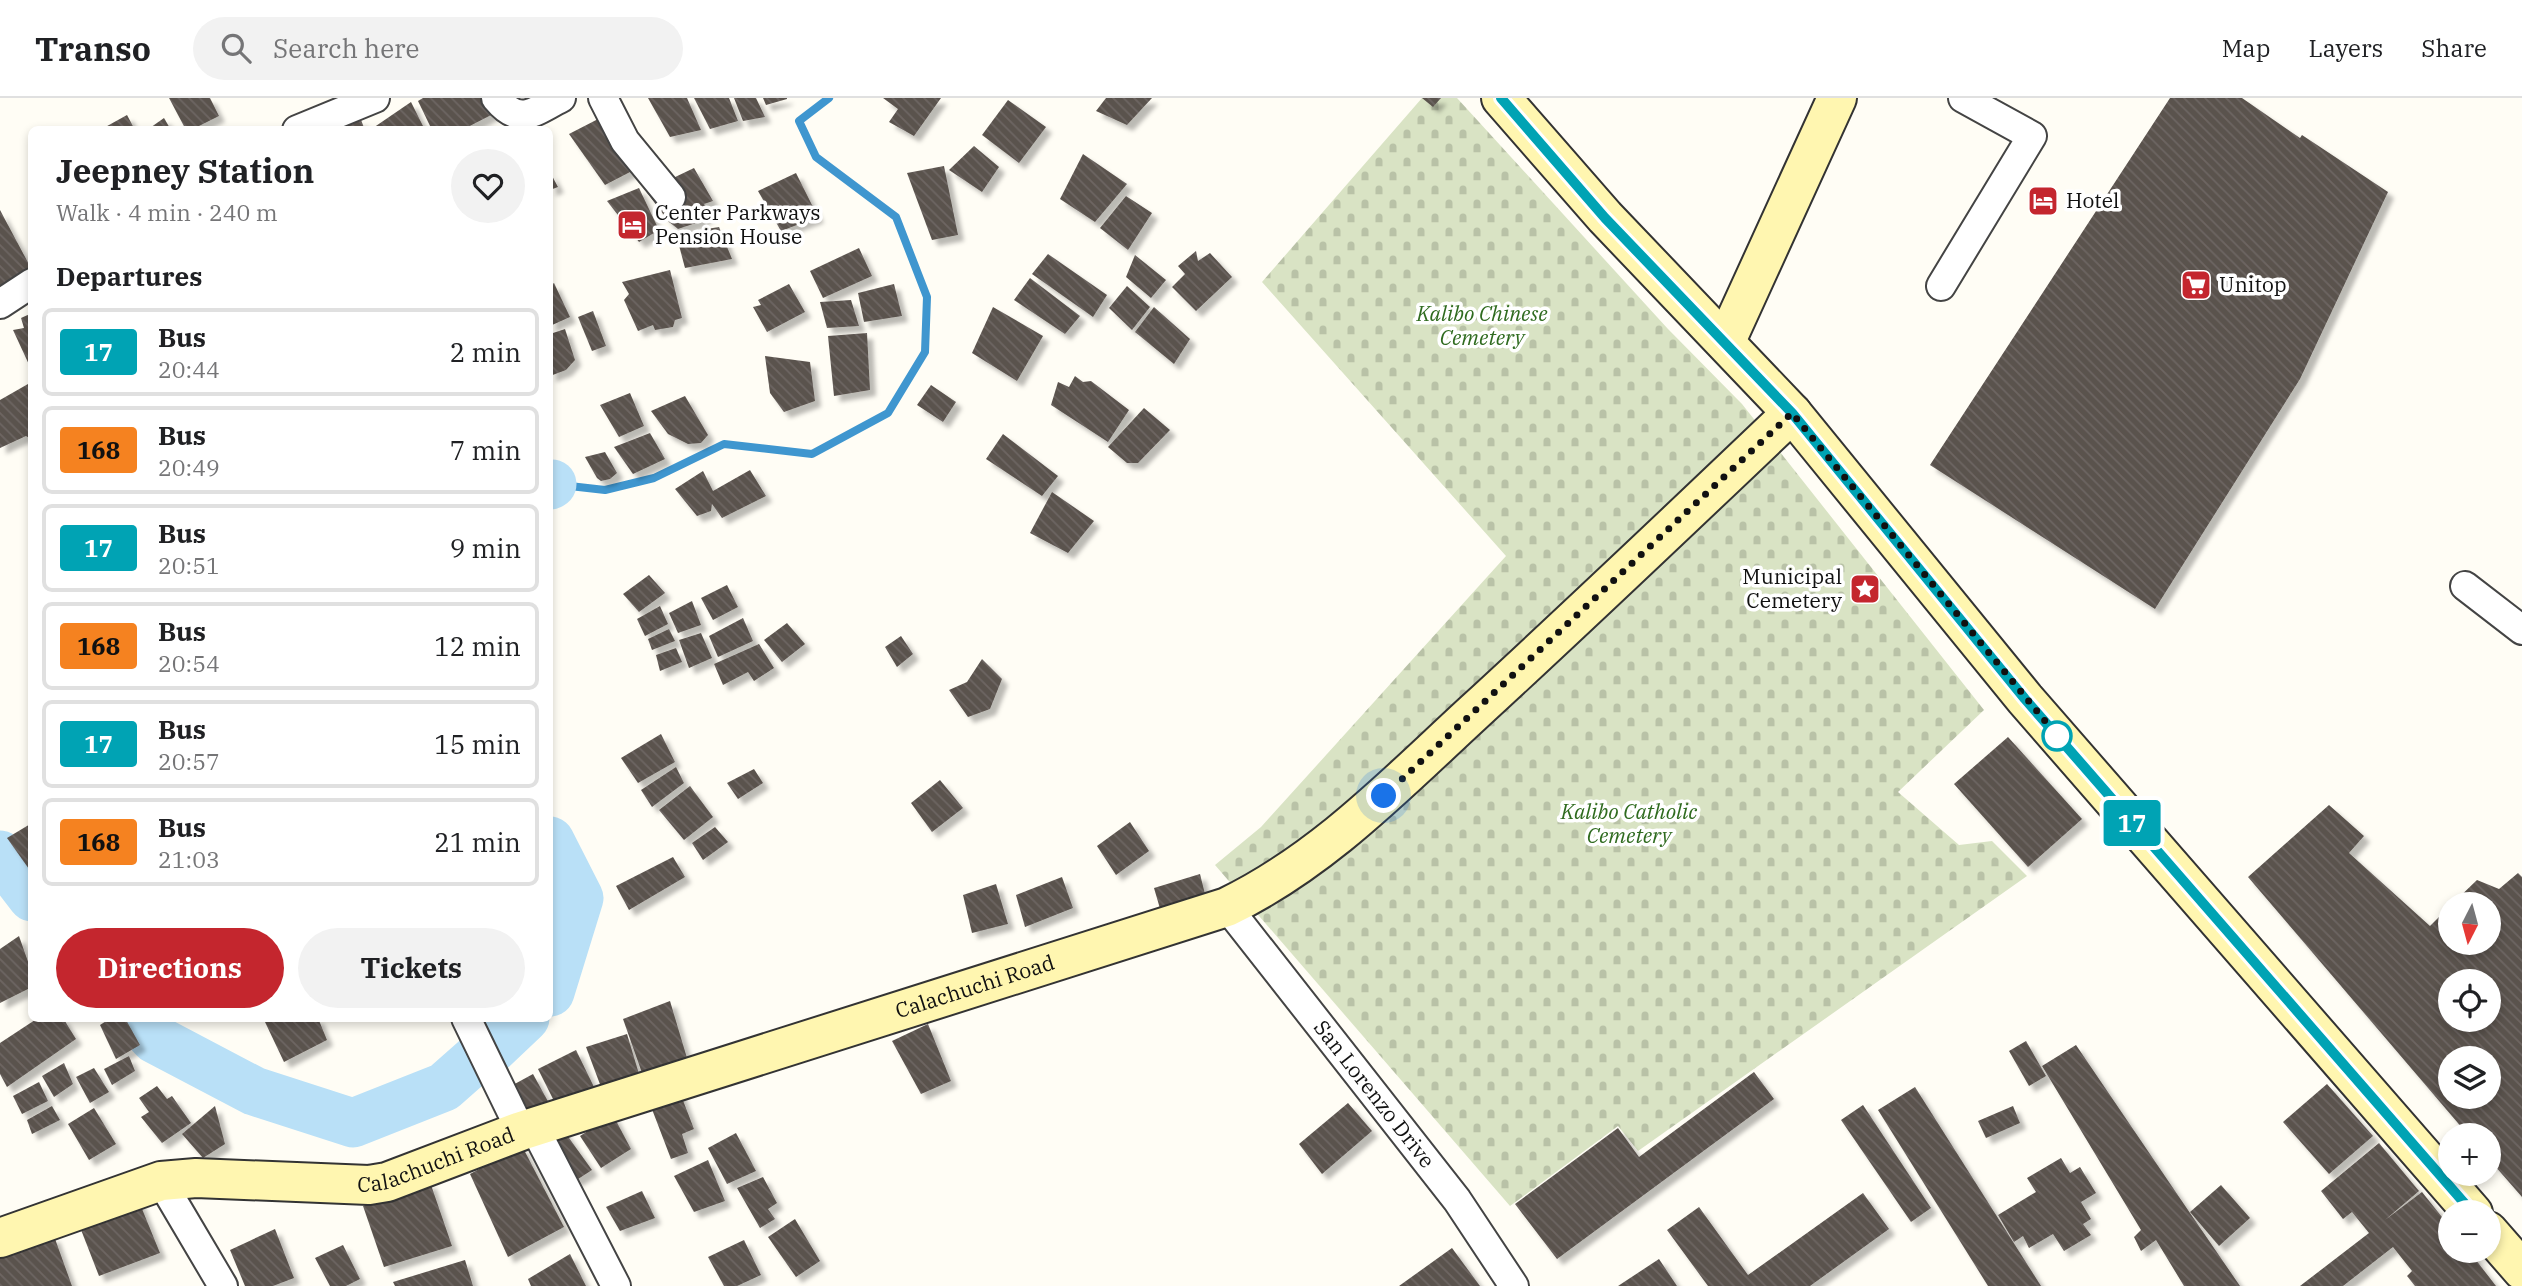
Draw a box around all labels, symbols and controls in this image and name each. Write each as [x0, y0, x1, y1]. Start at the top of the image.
search box [193, 17, 683, 80]
text: Transo [35, 27, 151, 70]
icon: search [217, 29, 255, 67]
text: Search here [273, 31, 420, 65]
text: Map [2222, 32, 2270, 64]
text: Layers [2308, 32, 2383, 64]
text: Share [2421, 32, 2487, 64]
text: Jeepney Station [56, 149, 314, 192]
button: heart [451, 149, 525, 223]
hotel icon: Hotel [2026, 184, 2060, 218]
place label: Hotel [2066, 186, 2119, 214]
text: Walk · 4 min · 240 m [56, 197, 278, 227]
place label: Center Parkways Pension House [655, 198, 820, 250]
hotel icon: Center Parkways Pension House [615, 208, 649, 242]
text: Departures [56, 259, 202, 293]
supermarket icon: Unitop [2179, 268, 2213, 302]
place label: Unitop [2219, 270, 2287, 298]
park label: Kalibo Chinese Cemetery [1415, 299, 1548, 351]
text: Bus [158, 320, 206, 354]
text: 2 min [450, 335, 521, 369]
text: 17 [84, 336, 113, 368]
text: 20:44 [158, 354, 220, 384]
text: Bus [158, 418, 206, 452]
text: 7 min [450, 433, 521, 467]
text: 168 [77, 434, 120, 466]
text: 20:49 [158, 452, 220, 482]
text: Bus [158, 516, 206, 550]
text: 9 min [450, 531, 521, 565]
text: 17 [84, 532, 113, 564]
text: 20:51 [158, 550, 220, 580]
place label: Municipal Cemetery [1742, 562, 1843, 614]
place icon: Municipal Cemetery [1848, 572, 1882, 606]
text: Bus [158, 614, 206, 648]
text: 12 min [434, 629, 521, 663]
text: 168 [77, 630, 120, 662]
text: 20:54 [158, 648, 220, 678]
text: Bus [158, 712, 206, 746]
unlabelled marker [2042, 721, 2072, 751]
text: 15 min [434, 727, 521, 761]
text: 17 [84, 728, 113, 760]
text: 20:57 [158, 746, 220, 776]
your location [1366, 778, 1401, 813]
park label: Kalibo Catholic Cemetery [1560, 797, 1697, 849]
line badge: 17 [2100, 800, 2164, 846]
text: 17 [2118, 807, 2146, 839]
text: Bus [158, 810, 206, 844]
text: 21 min [434, 825, 521, 859]
text: 168 [77, 826, 120, 858]
text: 21:03 [158, 844, 220, 874]
north arrow [2438, 892, 2501, 956]
map controls [2438, 892, 2501, 1263]
button: Directions [56, 928, 284, 1008]
button: Tickets [298, 928, 525, 1008]
street label: Calachuchi Road [892, 948, 1058, 1024]
button: locate [2438, 969, 2501, 1032]
street label: San Lorenzo Drive [1308, 1014, 1442, 1173]
button: layers [2438, 1046, 2501, 1109]
street label: Calachuchi Road [357, 1120, 518, 1198]
button: + [2438, 1123, 2501, 1186]
button: − [2438, 1200, 2501, 1263]

